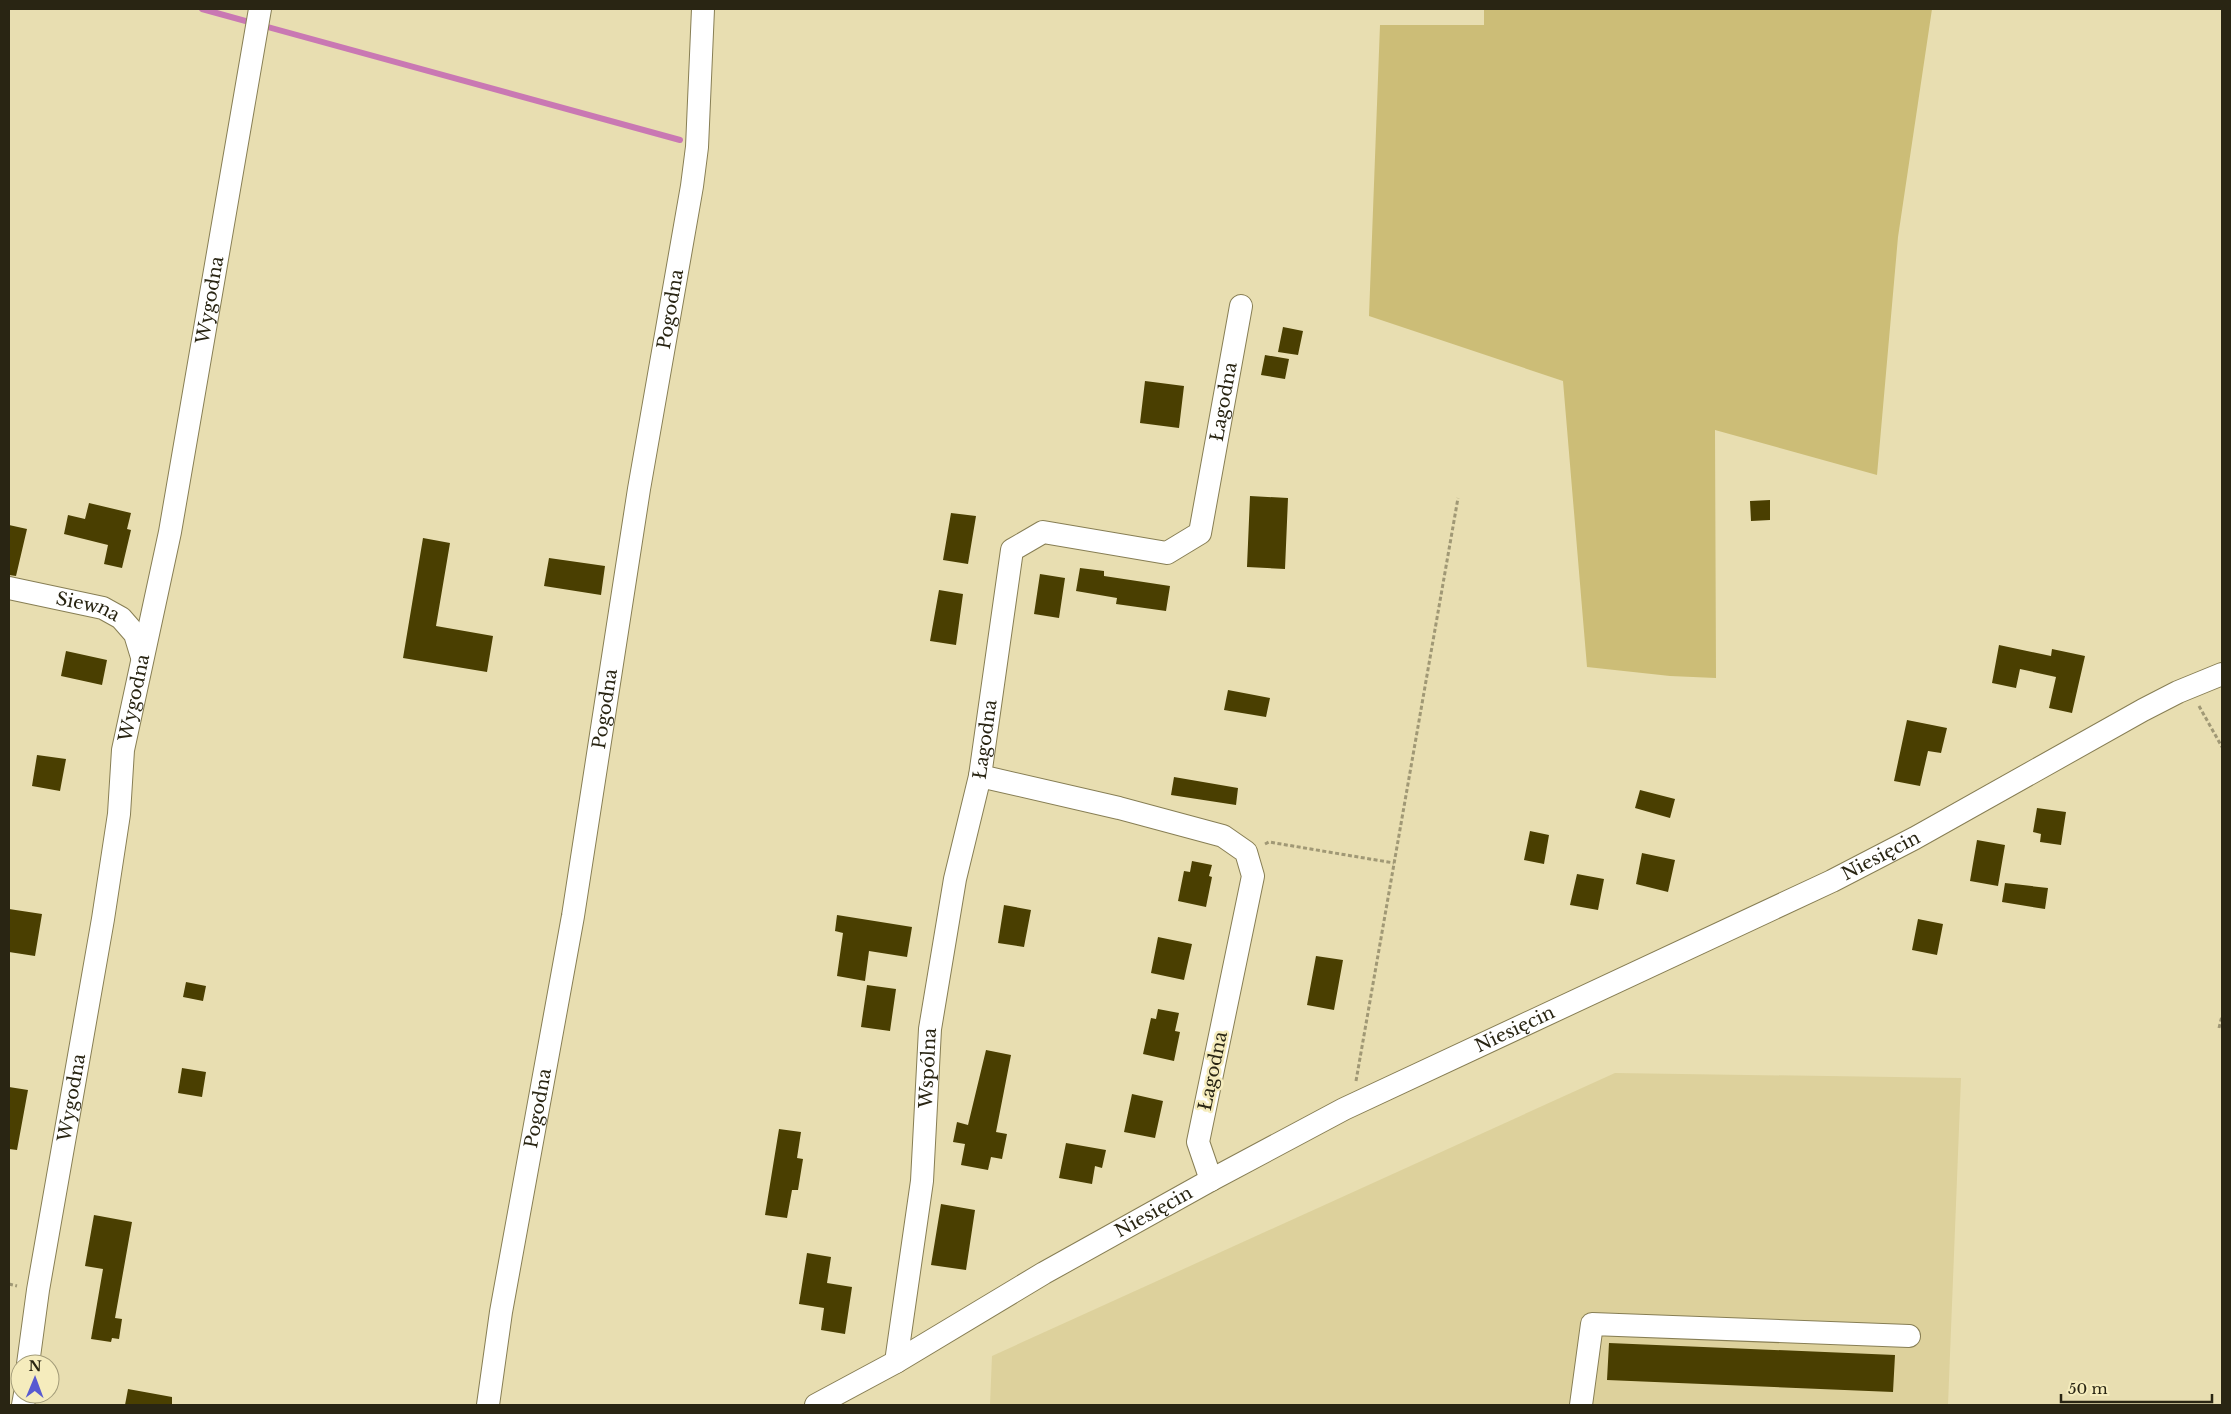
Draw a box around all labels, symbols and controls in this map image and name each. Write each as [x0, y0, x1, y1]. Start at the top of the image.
street label: Wygodna [191, 254, 228, 347]
street label: Pogodna [653, 268, 688, 351]
street label: Łagodna [1206, 360, 1242, 443]
street label: Siewna [54, 587, 124, 626]
street label: Wygodna [114, 652, 154, 745]
street label: Pogodna [588, 667, 622, 750]
street label: Łagodna [969, 698, 1002, 781]
street label: Niesięcin [1838, 826, 1924, 885]
street label: Niesięcin [1472, 1001, 1558, 1057]
street label: Wspólna [915, 1027, 941, 1110]
street label: Łagodna [1194, 1030, 1232, 1112]
street label: Wygodna [53, 1052, 90, 1144]
street label: Pogodna [520, 1067, 556, 1150]
street label: Niesięcin [1111, 1182, 1196, 1242]
north arrow [10, 1354, 60, 1404]
text: N [28, 1357, 42, 1375]
scale bar [2061, 1372, 2212, 1404]
text: 50 m [2068, 1379, 2108, 1398]

